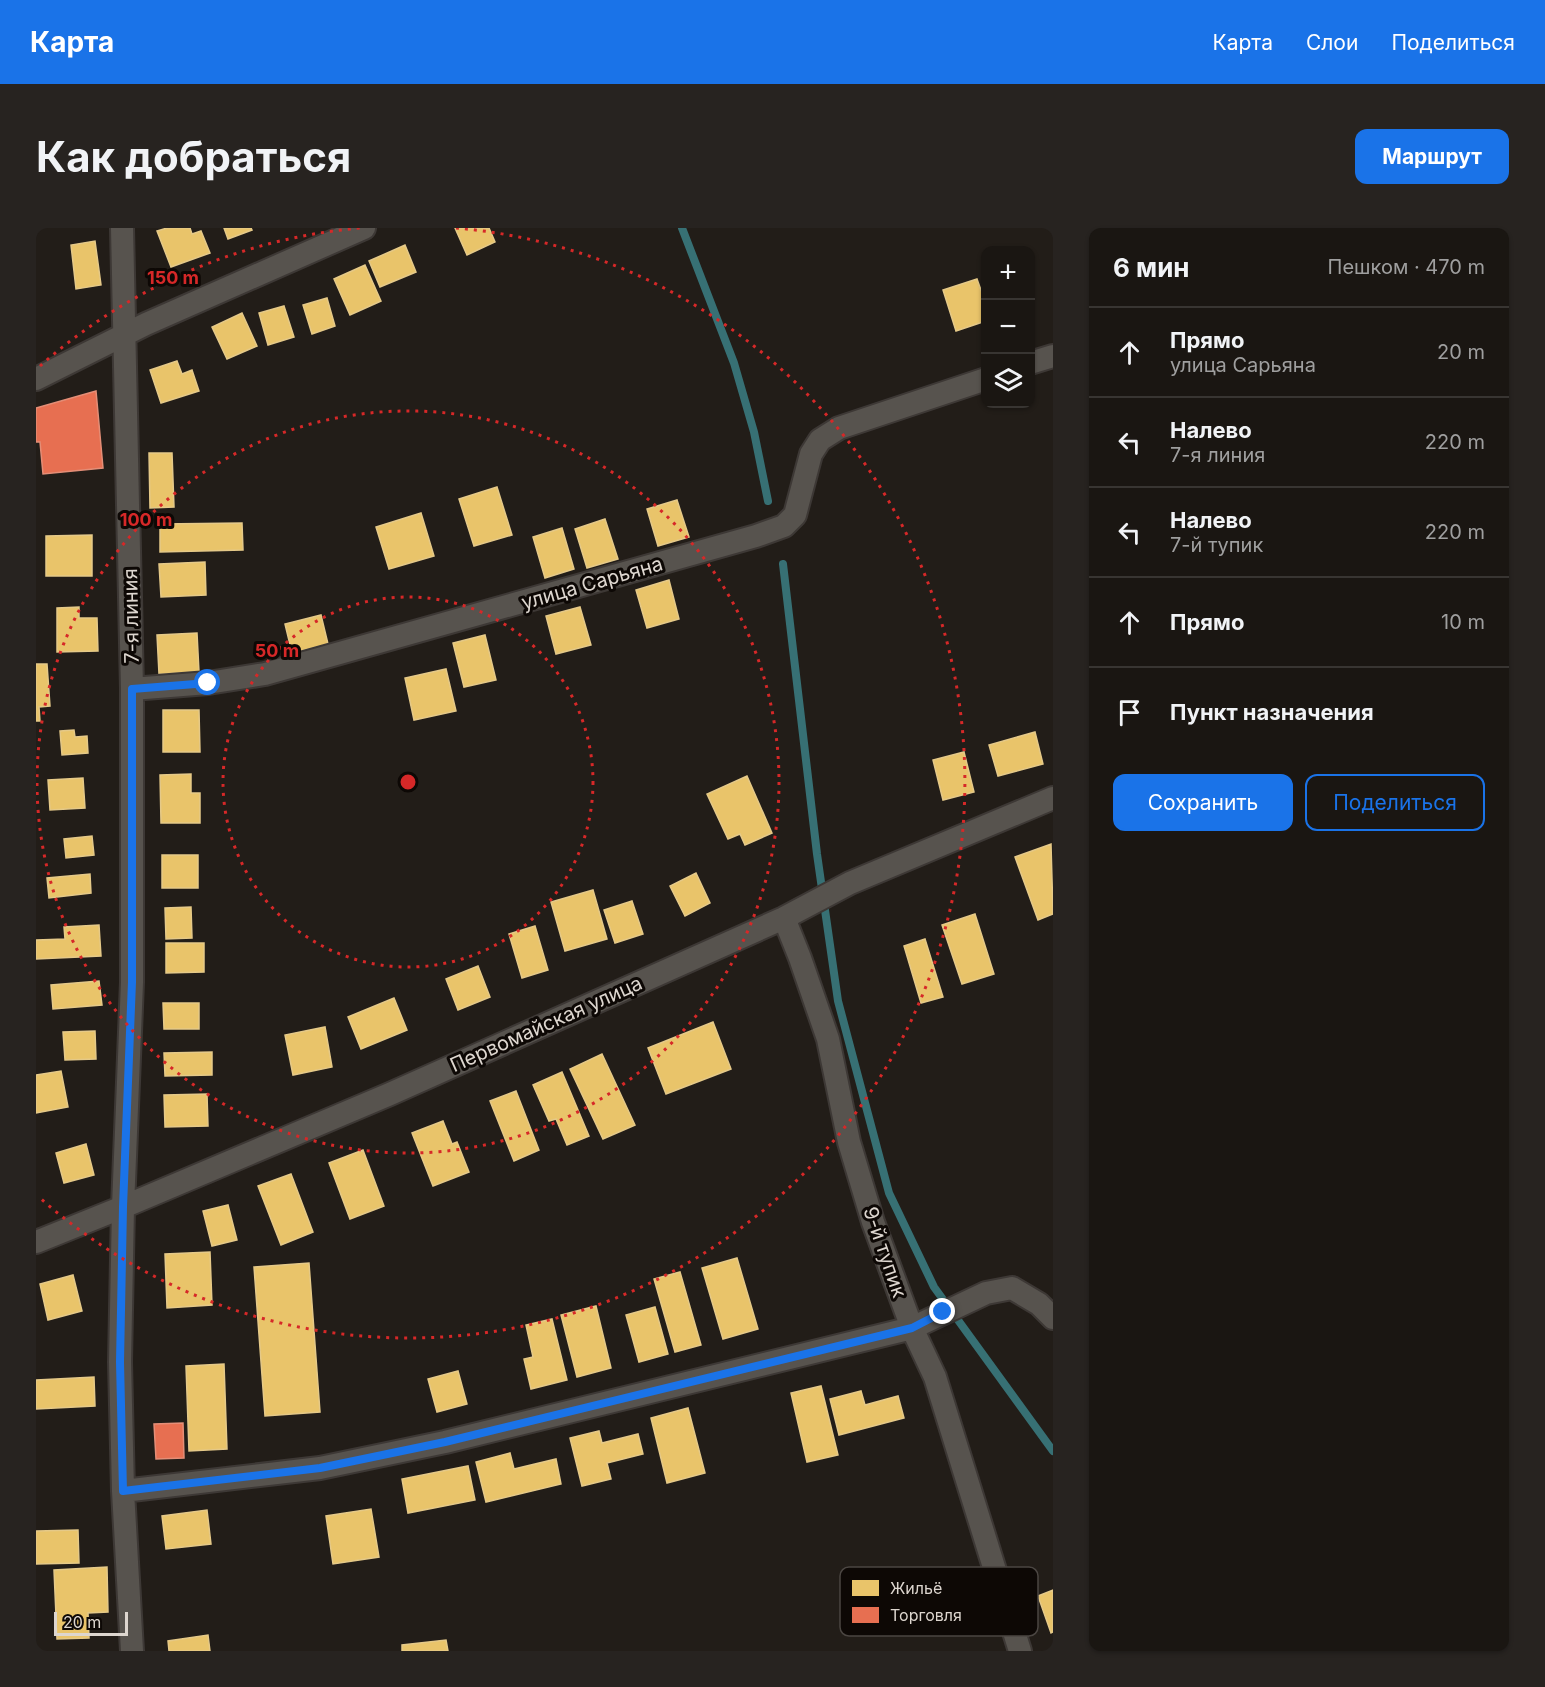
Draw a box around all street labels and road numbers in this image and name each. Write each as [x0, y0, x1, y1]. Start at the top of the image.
street label: улица Сарьяна [519, 551, 665, 615]
street label: 7-я линия [118, 568, 144, 664]
street label: Первомайская улица [446, 971, 646, 1077]
street label: 9-й тупик [858, 1203, 912, 1301]

